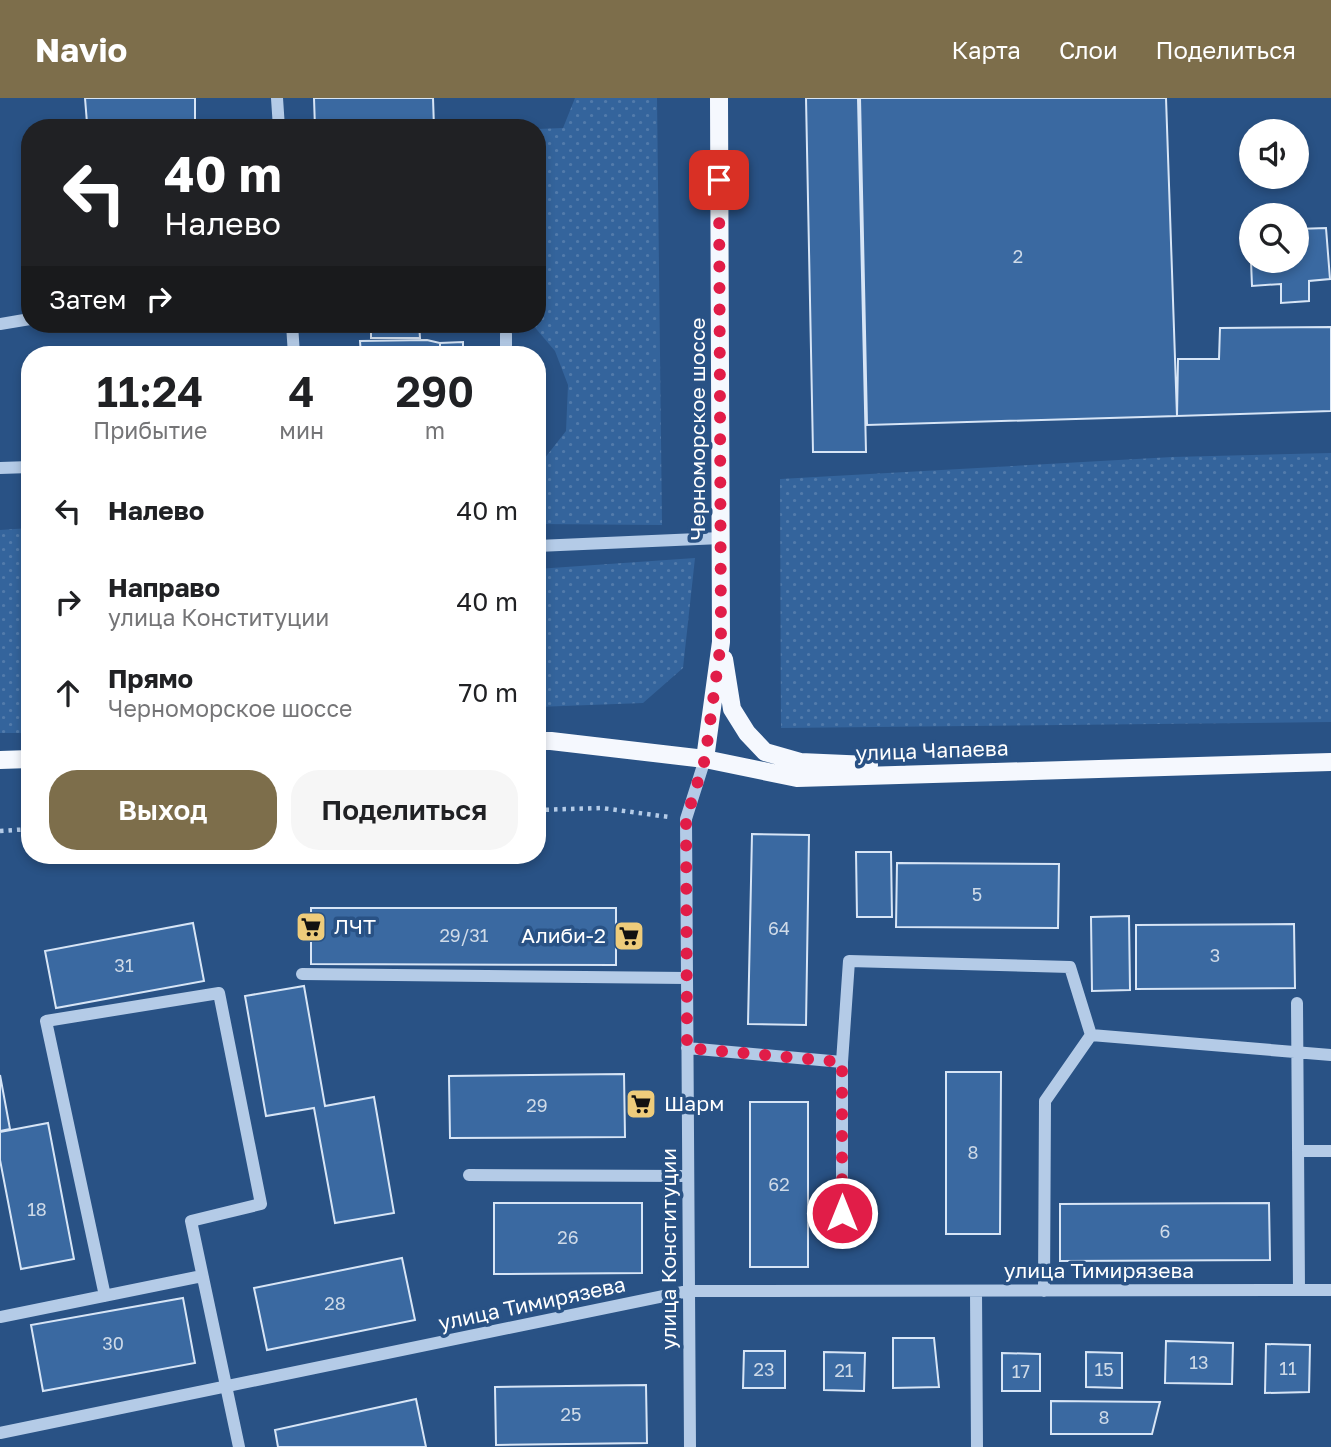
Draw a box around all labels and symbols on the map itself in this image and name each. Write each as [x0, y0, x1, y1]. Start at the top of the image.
pin [689, 150, 749, 210]
house number: 2 [1013, 245, 1023, 267]
street label: Черноморское шоссе [684, 317, 710, 541]
street label: улица Чапаева [855, 734, 1009, 766]
house number: 5 [972, 883, 982, 905]
supermarket icon: ЛЧТ [294, 910, 328, 944]
place label: ЛЧТ [334, 913, 376, 939]
house number: 64 [768, 917, 790, 939]
supermarket icon: Алиби-2 [612, 919, 646, 953]
place label: Алиби-2 [521, 922, 606, 948]
house number: 29/31 [439, 924, 489, 946]
house number: 3 [1210, 944, 1220, 966]
house number: 31 [114, 954, 134, 976]
supermarket icon: Шарм [624, 1087, 658, 1121]
place label: Шарм [664, 1090, 724, 1116]
house number: 29 [526, 1094, 548, 1116]
house number: 8 [968, 1141, 978, 1163]
street label: улица Конституции [655, 1148, 681, 1350]
house number: 62 [768, 1173, 790, 1195]
position arrow [805, 1176, 879, 1250]
house number: 18 [27, 1198, 47, 1220]
house number: 6 [1160, 1220, 1170, 1242]
house number: 26 [557, 1226, 579, 1248]
street label: улица Тимирязева [1004, 1257, 1194, 1283]
street label: улица Тимирязева [436, 1271, 628, 1336]
house number: 28 [324, 1292, 346, 1314]
house number: 30 [102, 1332, 124, 1354]
house number: 13 [1189, 1351, 1209, 1373]
house number: 11 [1279, 1357, 1297, 1379]
house number: 23 [754, 1358, 774, 1380]
house number: 15 [1094, 1358, 1114, 1380]
house number: 21 [834, 1359, 854, 1381]
house number: 17 [1012, 1360, 1030, 1382]
house number: 25 [561, 1403, 581, 1425]
house number: 8 [1099, 1406, 1109, 1428]

